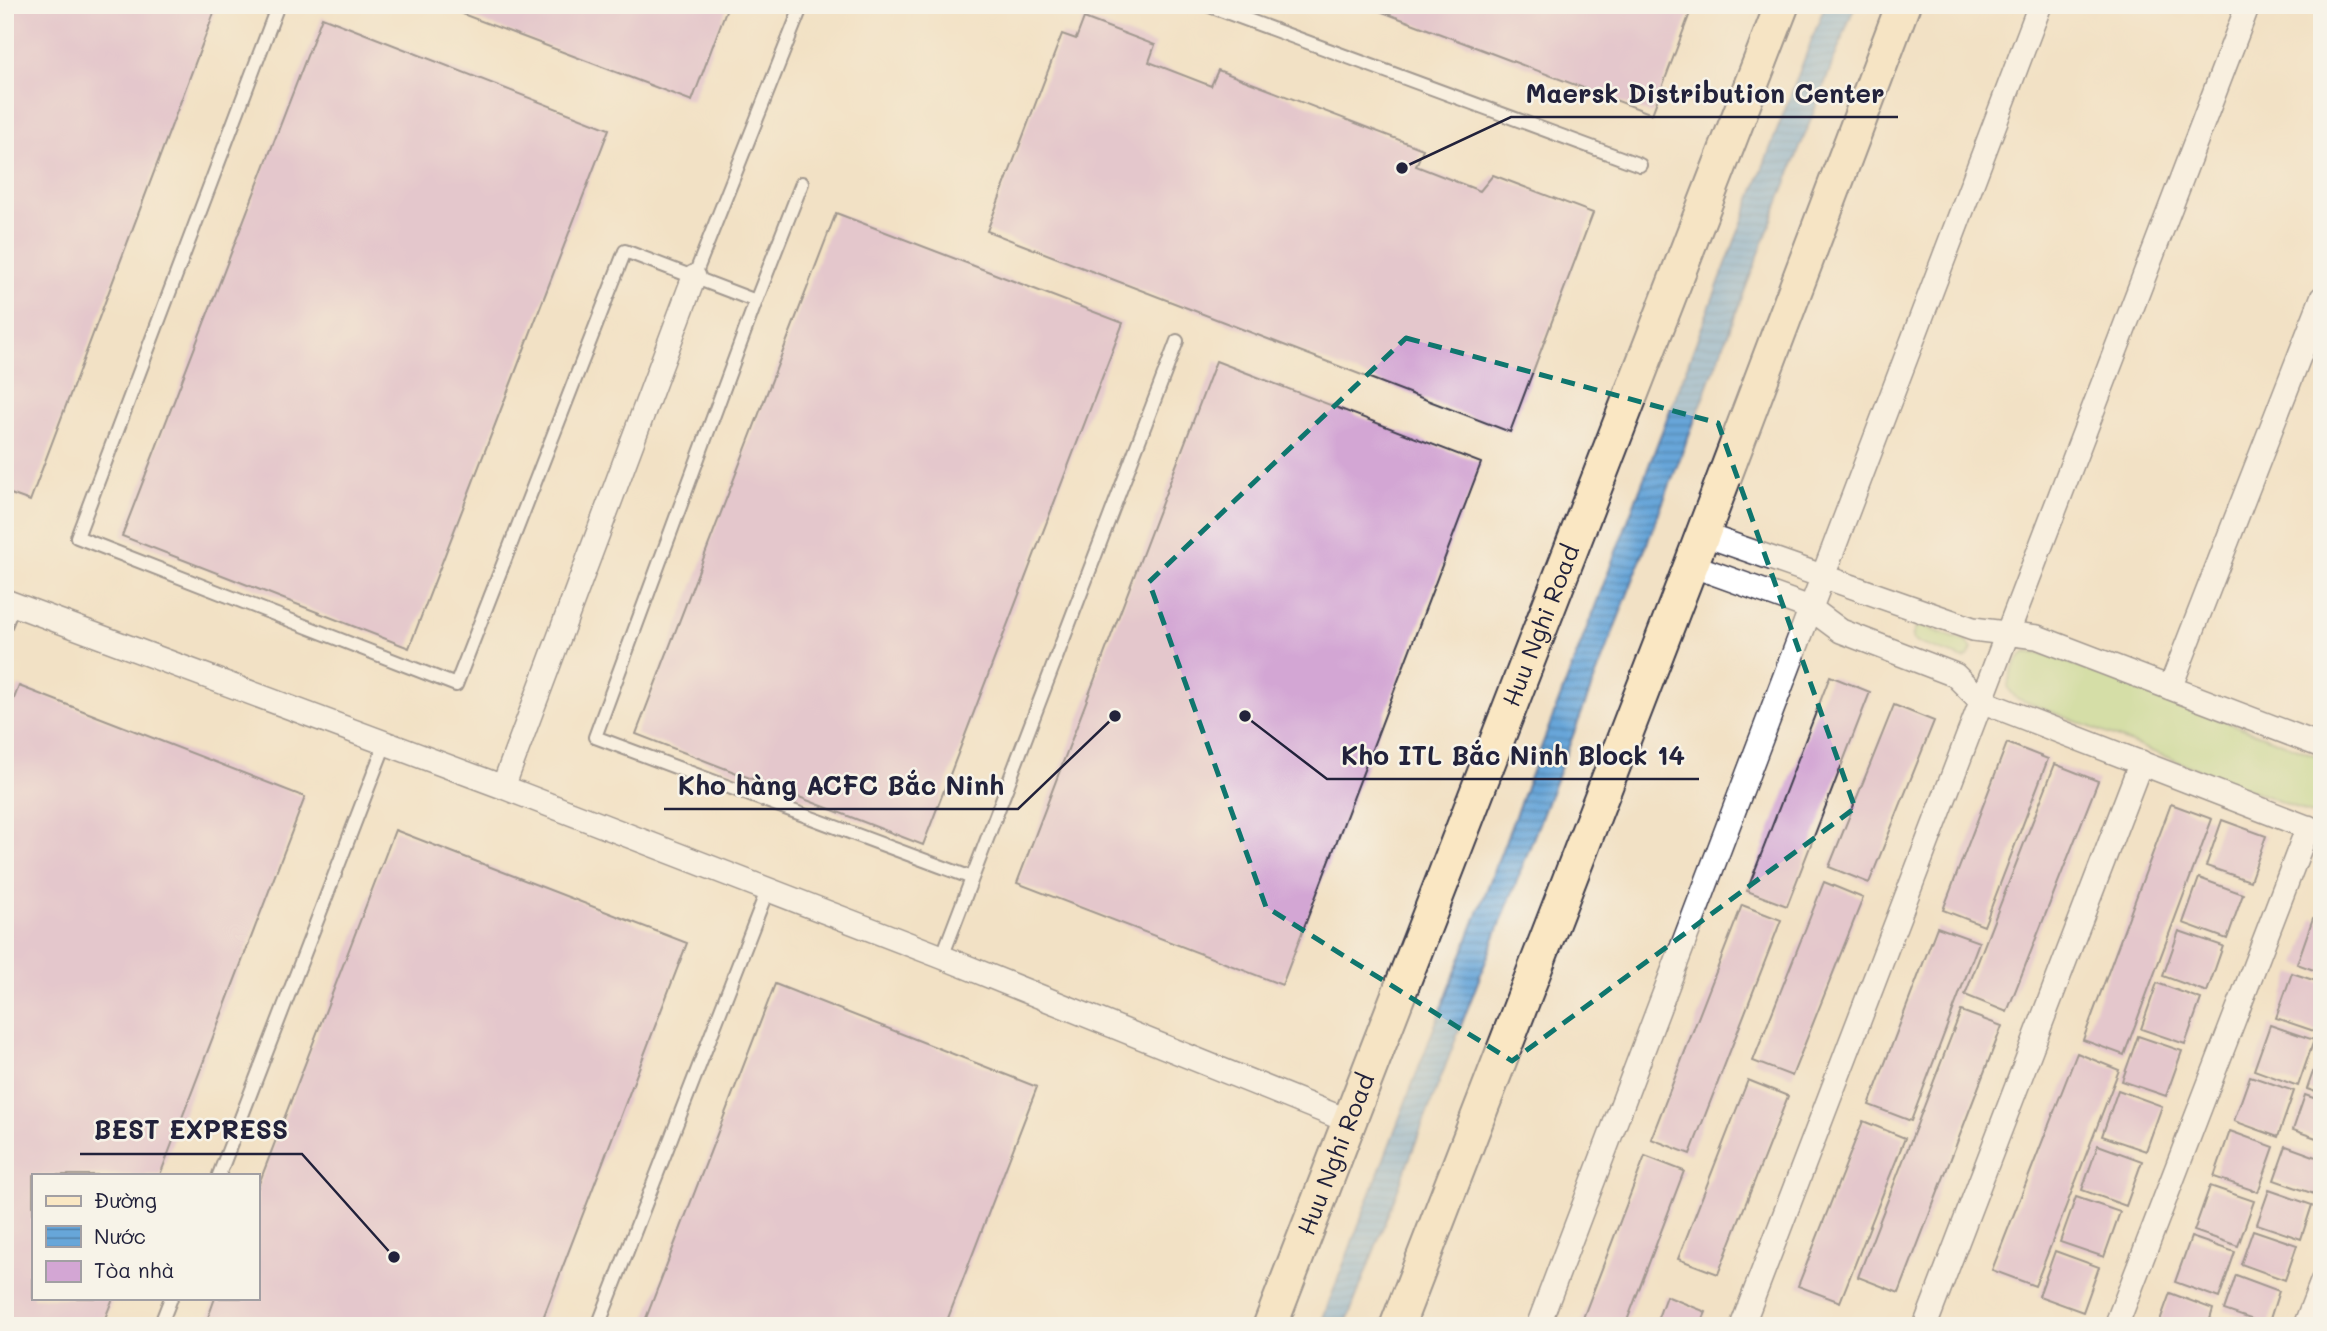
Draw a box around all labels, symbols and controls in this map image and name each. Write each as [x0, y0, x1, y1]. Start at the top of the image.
callout: Maersk Distribution Center [1511, 70, 1898, 117]
text: Maersk Distribution Center [1525, 76, 1885, 110]
street label: Huu Nghi Road [1495, 540, 1585, 711]
callout: Kho ITL Bắc Ninh Block 14 [1327, 732, 1699, 779]
text: Kho ITL Bắc Ninh Block 14 [1341, 738, 1685, 772]
callout: Kho hàng ACFC Bắc Ninh [664, 762, 1018, 809]
text: Kho hàng ACFC Bắc Ninh [678, 768, 1004, 802]
street label: Huu Nghi Road [1290, 1069, 1380, 1239]
callout: BEST EXPRESS [80, 1107, 302, 1154]
text: BEST EXPRESS [94, 1112, 288, 1146]
legend [32, 1174, 259, 1300]
text: Đường [94, 1186, 157, 1213]
text: Nước [94, 1222, 146, 1249]
text: Tòa nhà [94, 1256, 175, 1283]

